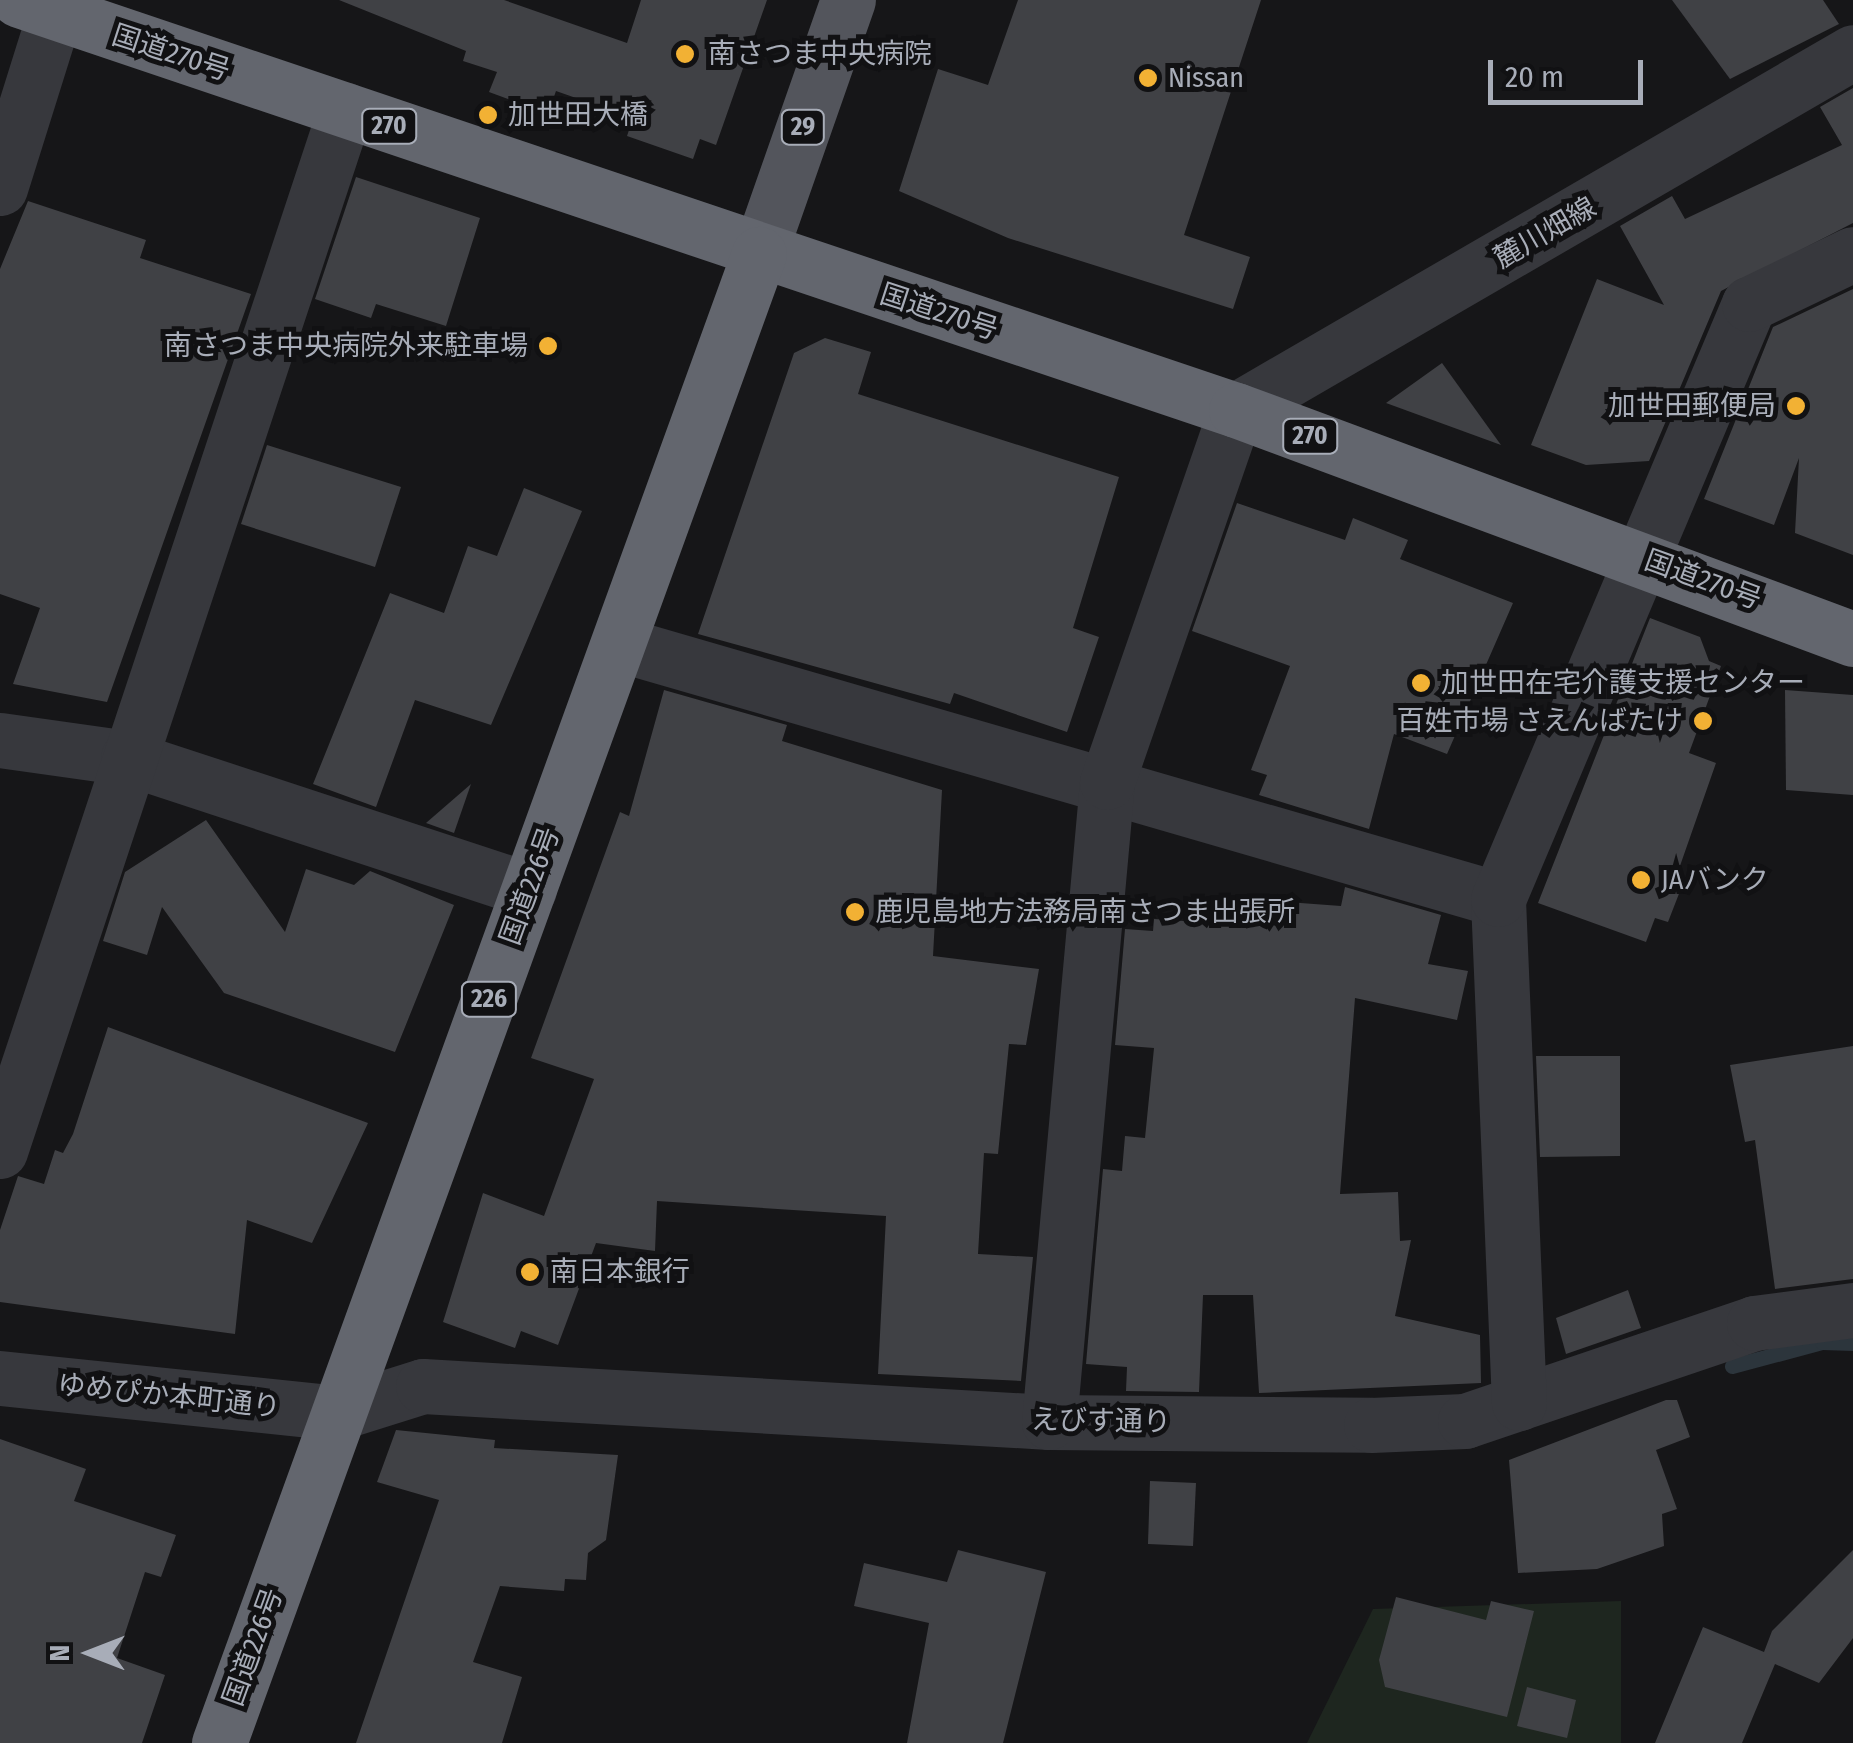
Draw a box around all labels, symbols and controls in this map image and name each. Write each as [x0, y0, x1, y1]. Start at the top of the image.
street label: 国道270号 [108, 18, 234, 88]
place label: 南さつま中央病院 [708, 37, 932, 71]
scale bar [1493, 40, 1648, 102]
marker: 南さつま中央病院 [672, 41, 698, 67]
text: 20 m [1505, 59, 1564, 95]
place label: Nissan [1168, 61, 1244, 95]
marker: Nissan [1137, 67, 1159, 89]
place label: 加世田大橋 [508, 98, 648, 132]
marker: 加世田大橋 [477, 104, 499, 126]
road number: 270 [359, 106, 419, 146]
road number: 29 [780, 107, 826, 147]
street label: 麓川畑線 [1488, 190, 1602, 276]
street label: 国道270号 [876, 277, 1002, 347]
place label: 南さつま中央病院外来駐車場 [164, 329, 528, 363]
marker: 南さつま中央病院外来駐車場 [537, 335, 559, 357]
place label: 加世田郵便局 [1608, 389, 1776, 423]
marker: 加世田郵便局 [1785, 395, 1807, 417]
road number: 270 [1280, 416, 1340, 456]
street label: 国道270号 [1640, 543, 1766, 617]
place label: 加世田在宅介護支援センター [1441, 666, 1805, 700]
marker: 加世田在宅介護支援センター [1410, 672, 1432, 694]
place label: 百姓市場 さえんばたけ [1396, 704, 1683, 738]
marker: 百姓市場 さえんばたけ [1692, 710, 1714, 732]
street label: 国道226号 [493, 823, 567, 949]
place label: JAバンク [1661, 863, 1767, 897]
marker: JAバンク [1630, 869, 1652, 891]
place label: 鹿児島地方法務局南さつま出張所 [875, 895, 1295, 929]
marker: 鹿児島地方法務局南さつま出張所 [844, 901, 866, 923]
road number: 226 [459, 979, 519, 1019]
place label: 南日本銀行 [550, 1255, 690, 1289]
marker: 南日本銀行 [519, 1261, 541, 1283]
street label: ゆめぴか本町通り [56, 1368, 282, 1424]
street label: えびす通り [1031, 1403, 1171, 1439]
street label: 国道226号 [216, 1584, 290, 1710]
north arrow [40, 1603, 140, 1703]
text: N [43, 1645, 76, 1661]

